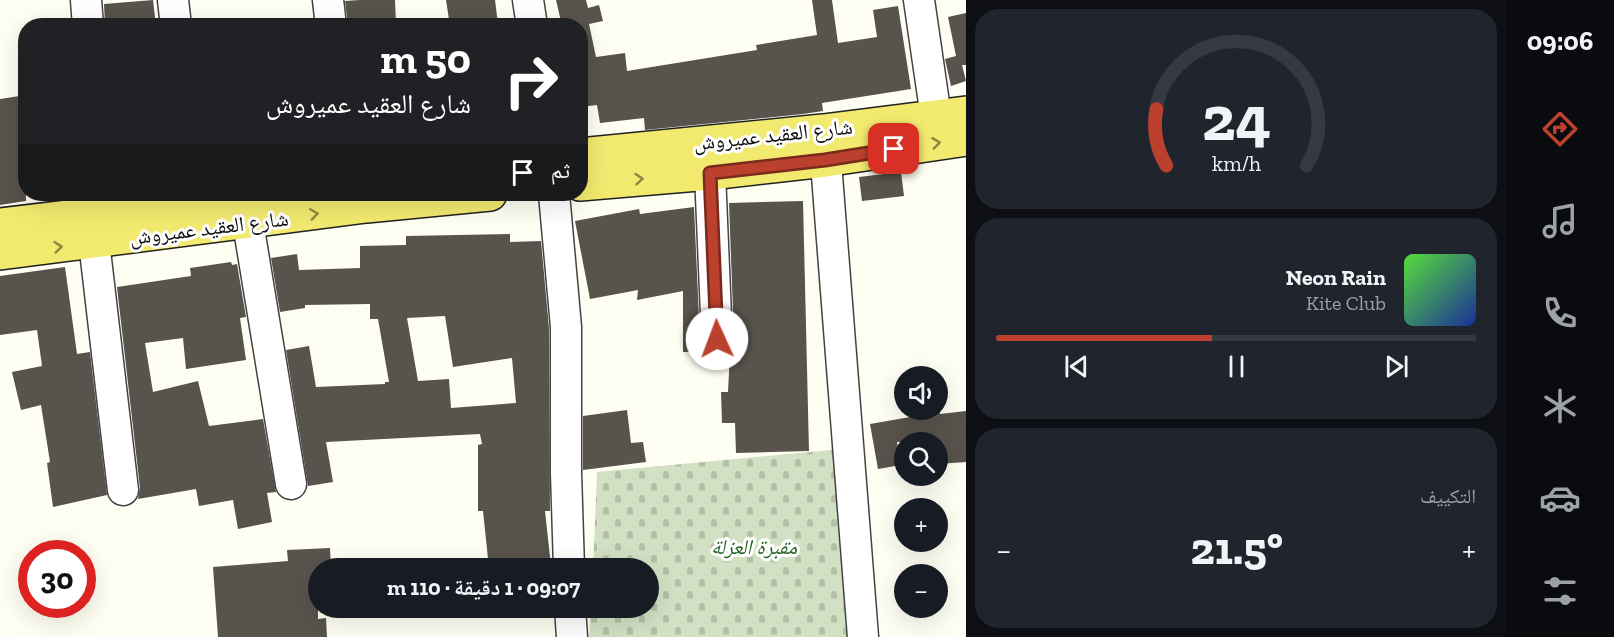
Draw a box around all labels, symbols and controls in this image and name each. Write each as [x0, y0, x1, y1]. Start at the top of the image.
text: 09:06 [1527, 25, 1593, 57]
text: 50 m [380, 33, 471, 84]
icon: right [492, 42, 570, 120]
text: 24 [1201, 81, 1271, 156]
text: شارع العقيد عميروش [266, 88, 471, 120]
icon: directions [1539, 108, 1581, 150]
street label: شارع العقيد عميروش [692, 114, 854, 156]
pin [868, 123, 919, 174]
icon: arrive [877, 132, 910, 165]
one-way arrow [932, 137, 941, 150]
text: km/h [1212, 152, 1260, 177]
icon: arrive [506, 156, 539, 189]
text: ثم [551, 157, 570, 184]
one-way arrow [634, 173, 643, 186]
icon: music [1539, 200, 1581, 242]
street label: شارع العقيد عميروش [128, 205, 290, 251]
one-way arrow [309, 208, 319, 220]
one-way arrow [54, 241, 63, 253]
text: Neon Rain [1286, 264, 1386, 291]
text: Kite Club [1306, 291, 1386, 315]
icon: phone [1539, 292, 1581, 334]
position arrow [685, 307, 749, 371]
icon: previous [1060, 350, 1093, 383]
icon: pause [1220, 350, 1253, 383]
icon: next [1380, 350, 1413, 383]
map controls [894, 366, 948, 618]
button: sound [894, 366, 948, 420]
icon: climate [1539, 385, 1581, 427]
button: search [894, 432, 948, 486]
icon: car [1539, 477, 1581, 519]
text: التكييف [1420, 484, 1476, 508]
button: + [894, 498, 948, 552]
text: 21.5° [1191, 522, 1283, 576]
text: − [996, 530, 1011, 569]
text: + [1462, 530, 1476, 569]
park label: مقبرة العزلة [711, 534, 797, 559]
speed limit sign: 30 [18, 540, 96, 618]
button: − [894, 564, 948, 618]
icon: filters [1539, 570, 1581, 612]
text: 09:07 · 1 دقيقة · 110 m [387, 574, 580, 601]

